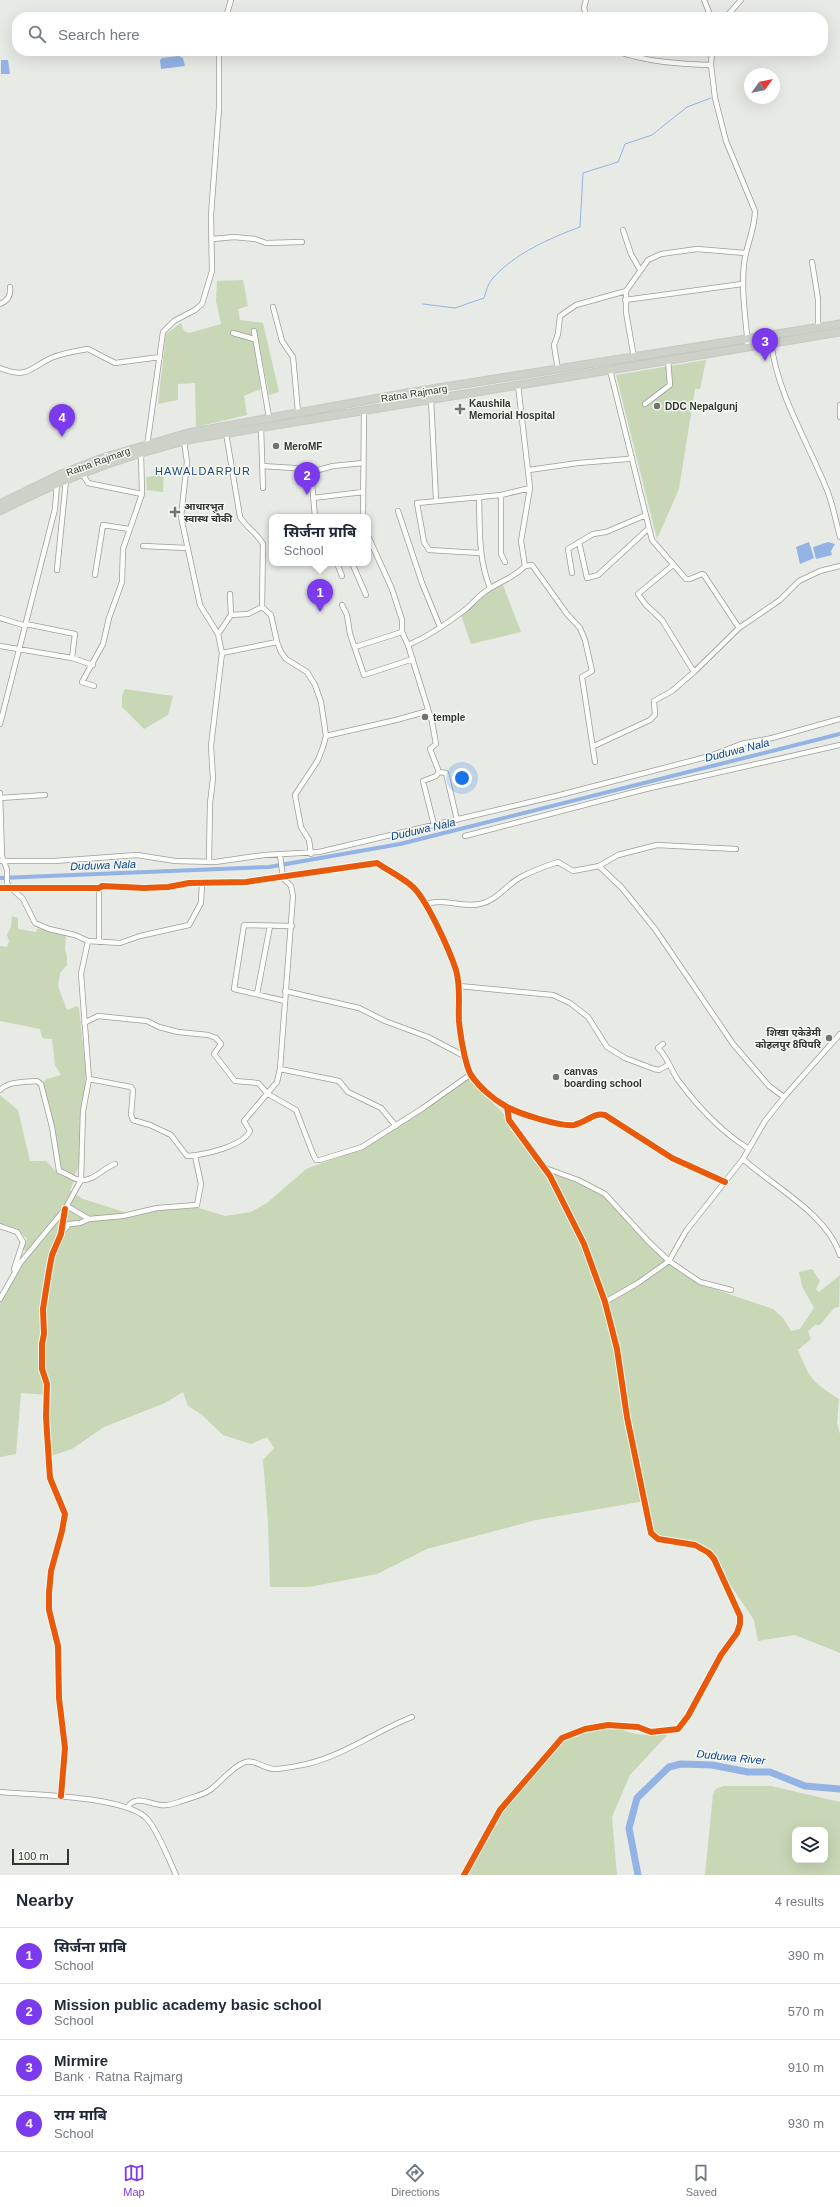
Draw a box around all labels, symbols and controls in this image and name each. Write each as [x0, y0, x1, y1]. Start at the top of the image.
search box [12, 12, 828, 56]
icon: search [26, 23, 48, 45]
text: Search here [58, 26, 140, 43]
north arrow [744, 68, 780, 104]
pin: 3 [752, 328, 778, 361]
street label: Ratna Rajmarg [380, 383, 448, 404]
place label: Kaushila Memorial Hospital [469, 398, 555, 421]
marker: DDC Nepalgunj [652, 401, 662, 411]
place label: DDC Nepalgunj [665, 401, 738, 412]
marker: Kaushila Memorial Hospital [454, 403, 466, 415]
pin: 4 [49, 404, 75, 437]
marker: MeroMF [271, 441, 281, 451]
place label: MeroMF [284, 441, 322, 452]
street label: Ratna Rajmarg [65, 445, 132, 478]
pin: 2 [294, 462, 320, 495]
district label: HAWALDARPUR [155, 465, 251, 477]
place label: आधारभुत स्वास्थ चौकी [184, 501, 233, 524]
marker: आधारभुत स्वास्थ चौकी [169, 506, 181, 518]
popup [269, 514, 371, 566]
text: सिर्जना प्राबि [284, 523, 356, 540]
text: School [284, 543, 324, 558]
pin: 1 [307, 579, 333, 612]
marker: temple [420, 712, 430, 722]
place label: temple [433, 712, 466, 723]
water label: Duduwa Nala [704, 736, 770, 764]
your location [452, 768, 472, 788]
water label: Duduwa Nala [389, 816, 457, 842]
water label: Duduwa Nala [70, 858, 136, 872]
place label: शिखा एकेडेमी कोहलपुर 8पिपरि [755, 1026, 822, 1051]
marker: शिखा एकेडेमी कोहलपुर 8पिपरि [824, 1033, 834, 1043]
place label: canvas boarding school [564, 1066, 642, 1089]
marker: canvas boarding school [551, 1072, 561, 1082]
water label: Duduwa River [696, 1747, 767, 1767]
map controls [792, 1827, 828, 1863]
button: layers [792, 1827, 828, 1863]
scale bar [12, 1847, 69, 1866]
text: 100 m [18, 1850, 49, 1862]
text: Nearby [16, 1891, 74, 1910]
text: 4 results [775, 1894, 824, 1909]
text: सिर्जना प्राबि [54, 1938, 126, 1955]
text: 1 [25, 1948, 33, 1963]
text: 390 m [788, 1948, 824, 1963]
text: School [54, 1958, 94, 1973]
text: Mission public academy basic school [54, 1996, 322, 2013]
text: 2 [25, 2004, 33, 2019]
text: 570 m [788, 2004, 824, 2019]
text: School [54, 2013, 94, 2028]
text: Mirmire [54, 2052, 108, 2069]
text: 3 [25, 2060, 33, 2075]
text: 910 m [788, 2060, 824, 2075]
text: Bank · Ratna Rajmarg [54, 2069, 183, 2084]
text: राम माबि [54, 2106, 107, 2123]
text: 4 [25, 2116, 33, 2131]
text: 930 m [788, 2116, 824, 2131]
text: School [54, 2126, 94, 2141]
tab: Map [123, 2162, 145, 2198]
tab: Directions [391, 2162, 440, 2198]
tab: Saved [686, 2162, 717, 2198]

